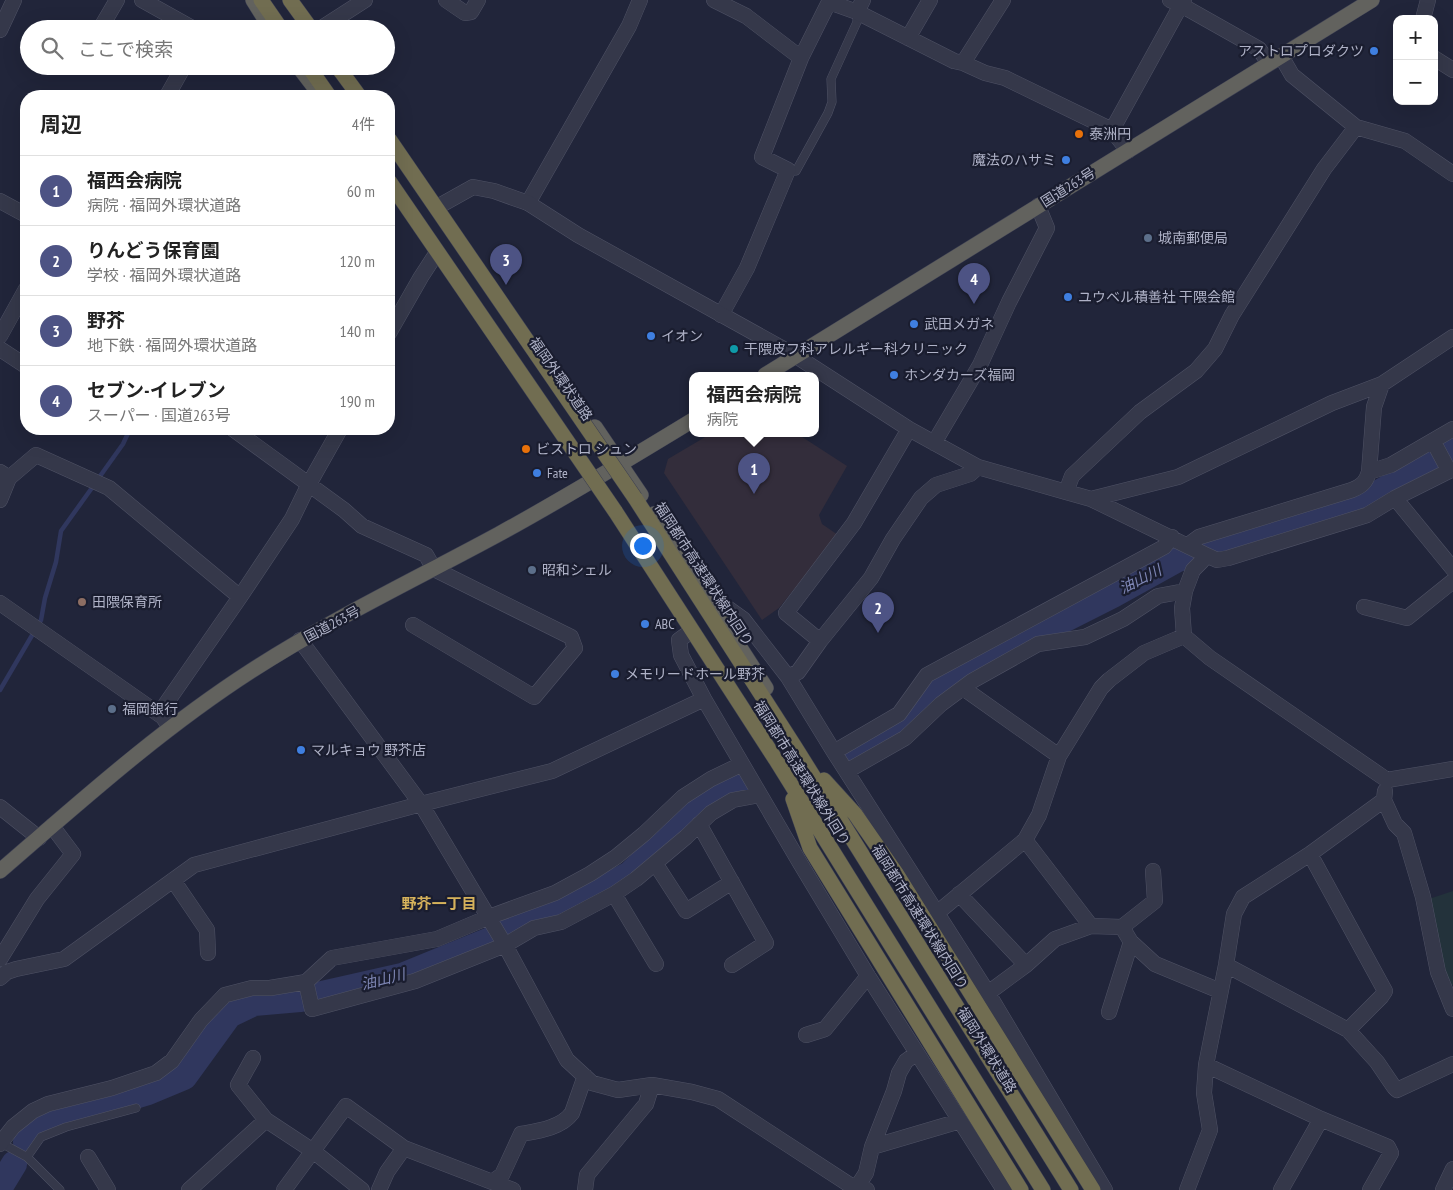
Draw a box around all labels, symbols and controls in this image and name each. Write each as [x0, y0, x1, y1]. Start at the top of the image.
map controls [1393, 15, 1438, 105]
button: + [1393, 15, 1438, 60]
search box [20, 20, 395, 75]
icon: search [38, 34, 66, 62]
text: ここで検索 [78, 37, 173, 61]
place label: アストロプロダクツ [1238, 42, 1364, 60]
marker: アストロプロダクツ [1368, 45, 1380, 57]
button: − [1393, 60, 1438, 105]
text: 周辺 [40, 111, 82, 138]
text: 4件 [352, 114, 375, 134]
place label: 泰洲円 [1089, 125, 1131, 143]
marker: 泰洲円 [1073, 128, 1085, 140]
place label: 魔法のハサミ [972, 151, 1056, 169]
marker: 魔法のハサミ [1060, 154, 1072, 166]
street label: 国道263号 [1037, 163, 1099, 211]
text: 福西会病院 [87, 168, 182, 192]
text: 1 [52, 181, 60, 201]
text: 60 m [347, 181, 375, 201]
text: 病院 · 福岡外環状道路 [87, 195, 241, 215]
place label: 城南郵便局 [1158, 229, 1228, 247]
marker: 城南郵便局 [1142, 232, 1154, 244]
text: りんどう保育園 [87, 238, 219, 262]
pin: 3 [490, 244, 522, 285]
text: 2 [52, 251, 60, 271]
text: 120 m [340, 251, 375, 271]
pin: 4 [958, 263, 990, 304]
text: 学校 · 福岡外環状道路 [87, 265, 241, 285]
place label: ユウベル積善社 干隈会館 [1078, 288, 1235, 306]
marker: ユウベル積善社 干隈会館 [1062, 291, 1074, 303]
text: 野芥 [87, 308, 125, 332]
place label: 武田メガネ [924, 315, 994, 333]
marker: 武田メガネ [908, 318, 920, 330]
text: 3 [52, 321, 60, 341]
text: 140 m [340, 321, 375, 341]
place label: イオン [661, 327, 703, 345]
marker: イオン [645, 330, 657, 342]
street label: 福岡外環状道路 [526, 334, 596, 424]
text: 地下鉄 · 福岡外環状道路 [87, 335, 257, 355]
place label: 干隈皮フ科アレルギー科クリニック [744, 340, 968, 358]
marker: 干隈皮フ科アレルギー科クリニック [728, 343, 740, 355]
place label: ホンダカーズ福岡 [904, 366, 1015, 384]
marker: ホンダカーズ福岡 [888, 369, 900, 381]
popup [689, 372, 819, 437]
text: セブン-イレブン [87, 378, 226, 402]
text: 福西会病院 [706, 382, 802, 406]
text: 4 [52, 391, 60, 411]
text: 190 m [340, 391, 375, 411]
text: スーパー · 国道263号 [87, 405, 231, 425]
text: 病院 [706, 409, 739, 429]
place label: ビストロ シュン [536, 440, 637, 458]
marker: ビストロ シュン [520, 443, 532, 455]
pin: 1 [738, 453, 770, 494]
place label: Fate [547, 464, 568, 482]
marker: Fate [531, 467, 543, 479]
street label: 福岡都市高速環状線内回り [651, 499, 757, 649]
your location [630, 533, 656, 559]
water label: 油山川 [1116, 559, 1166, 598]
place label: 昭和シェル [542, 561, 612, 579]
marker: 昭和シェル [526, 564, 538, 576]
pin: 2 [862, 592, 894, 633]
place label: 田隈保育所 [92, 593, 162, 611]
marker: 田隈保育所 [76, 596, 88, 608]
street label: 国道263号 [301, 602, 363, 646]
place label: ABC [655, 615, 675, 633]
marker: ABC [639, 618, 651, 630]
place label: メモリードホール野芥 [625, 665, 765, 683]
marker: メモリードホール野芥 [609, 668, 621, 680]
street label: 福岡都市高速環状線外回り [750, 697, 854, 849]
place label: 福岡銀行 [122, 700, 178, 718]
marker: 福岡銀行 [106, 703, 118, 715]
place label: マルキョウ 野芥店 [311, 741, 426, 759]
marker: マルキョウ 野芥店 [295, 744, 307, 756]
street label: 福岡都市高速環状線内回り [868, 841, 972, 993]
district label: 野芥一丁目 [401, 894, 477, 913]
water label: 油山川 [359, 964, 409, 994]
street label: 福岡外環状道路 [953, 1004, 1021, 1096]

